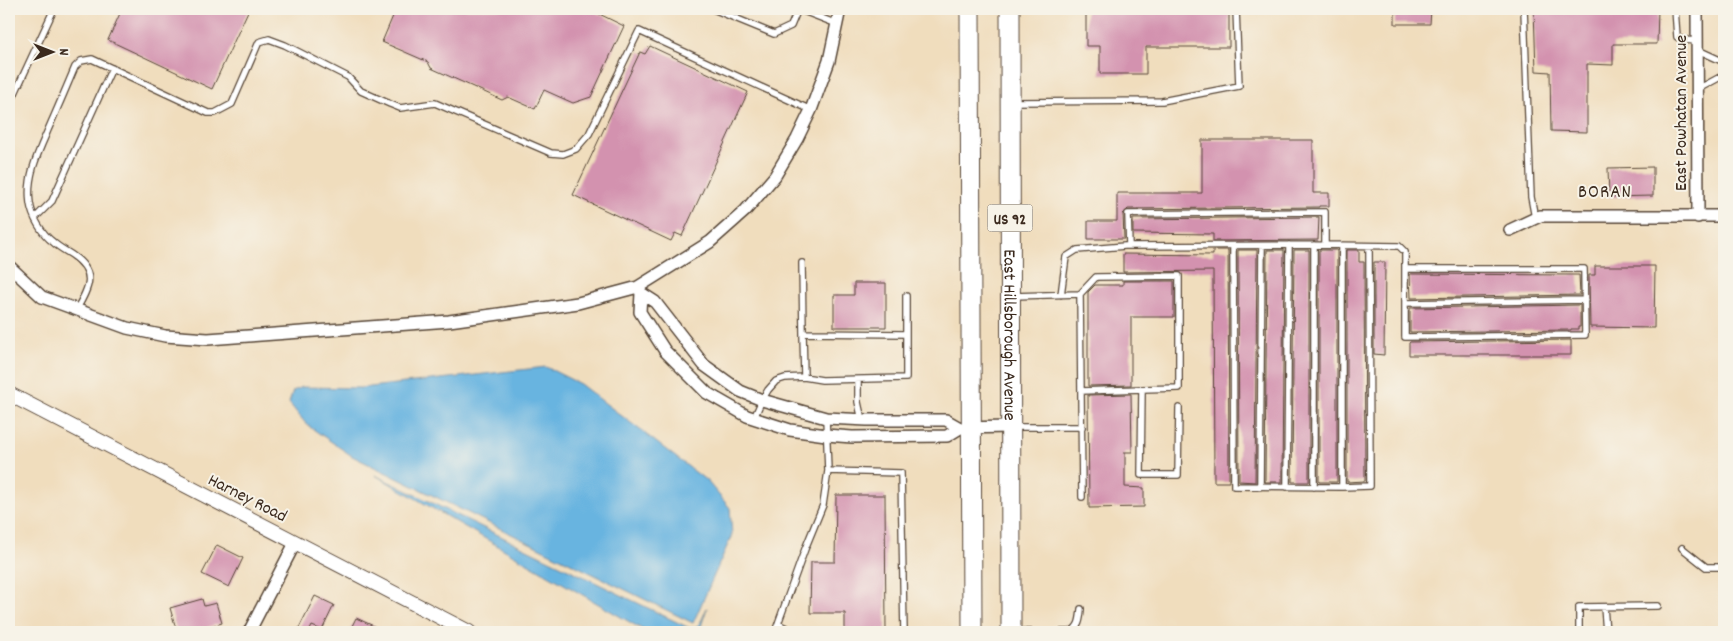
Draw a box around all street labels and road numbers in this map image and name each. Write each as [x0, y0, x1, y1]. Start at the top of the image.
street label: East Powhatan Avenue [1670, 35, 1695, 191]
road number: US 92 [988, 204, 1032, 232]
street label: East Hillsborough Avenue [995, 249, 1021, 421]
street label: Harney Road [203, 469, 291, 530]

